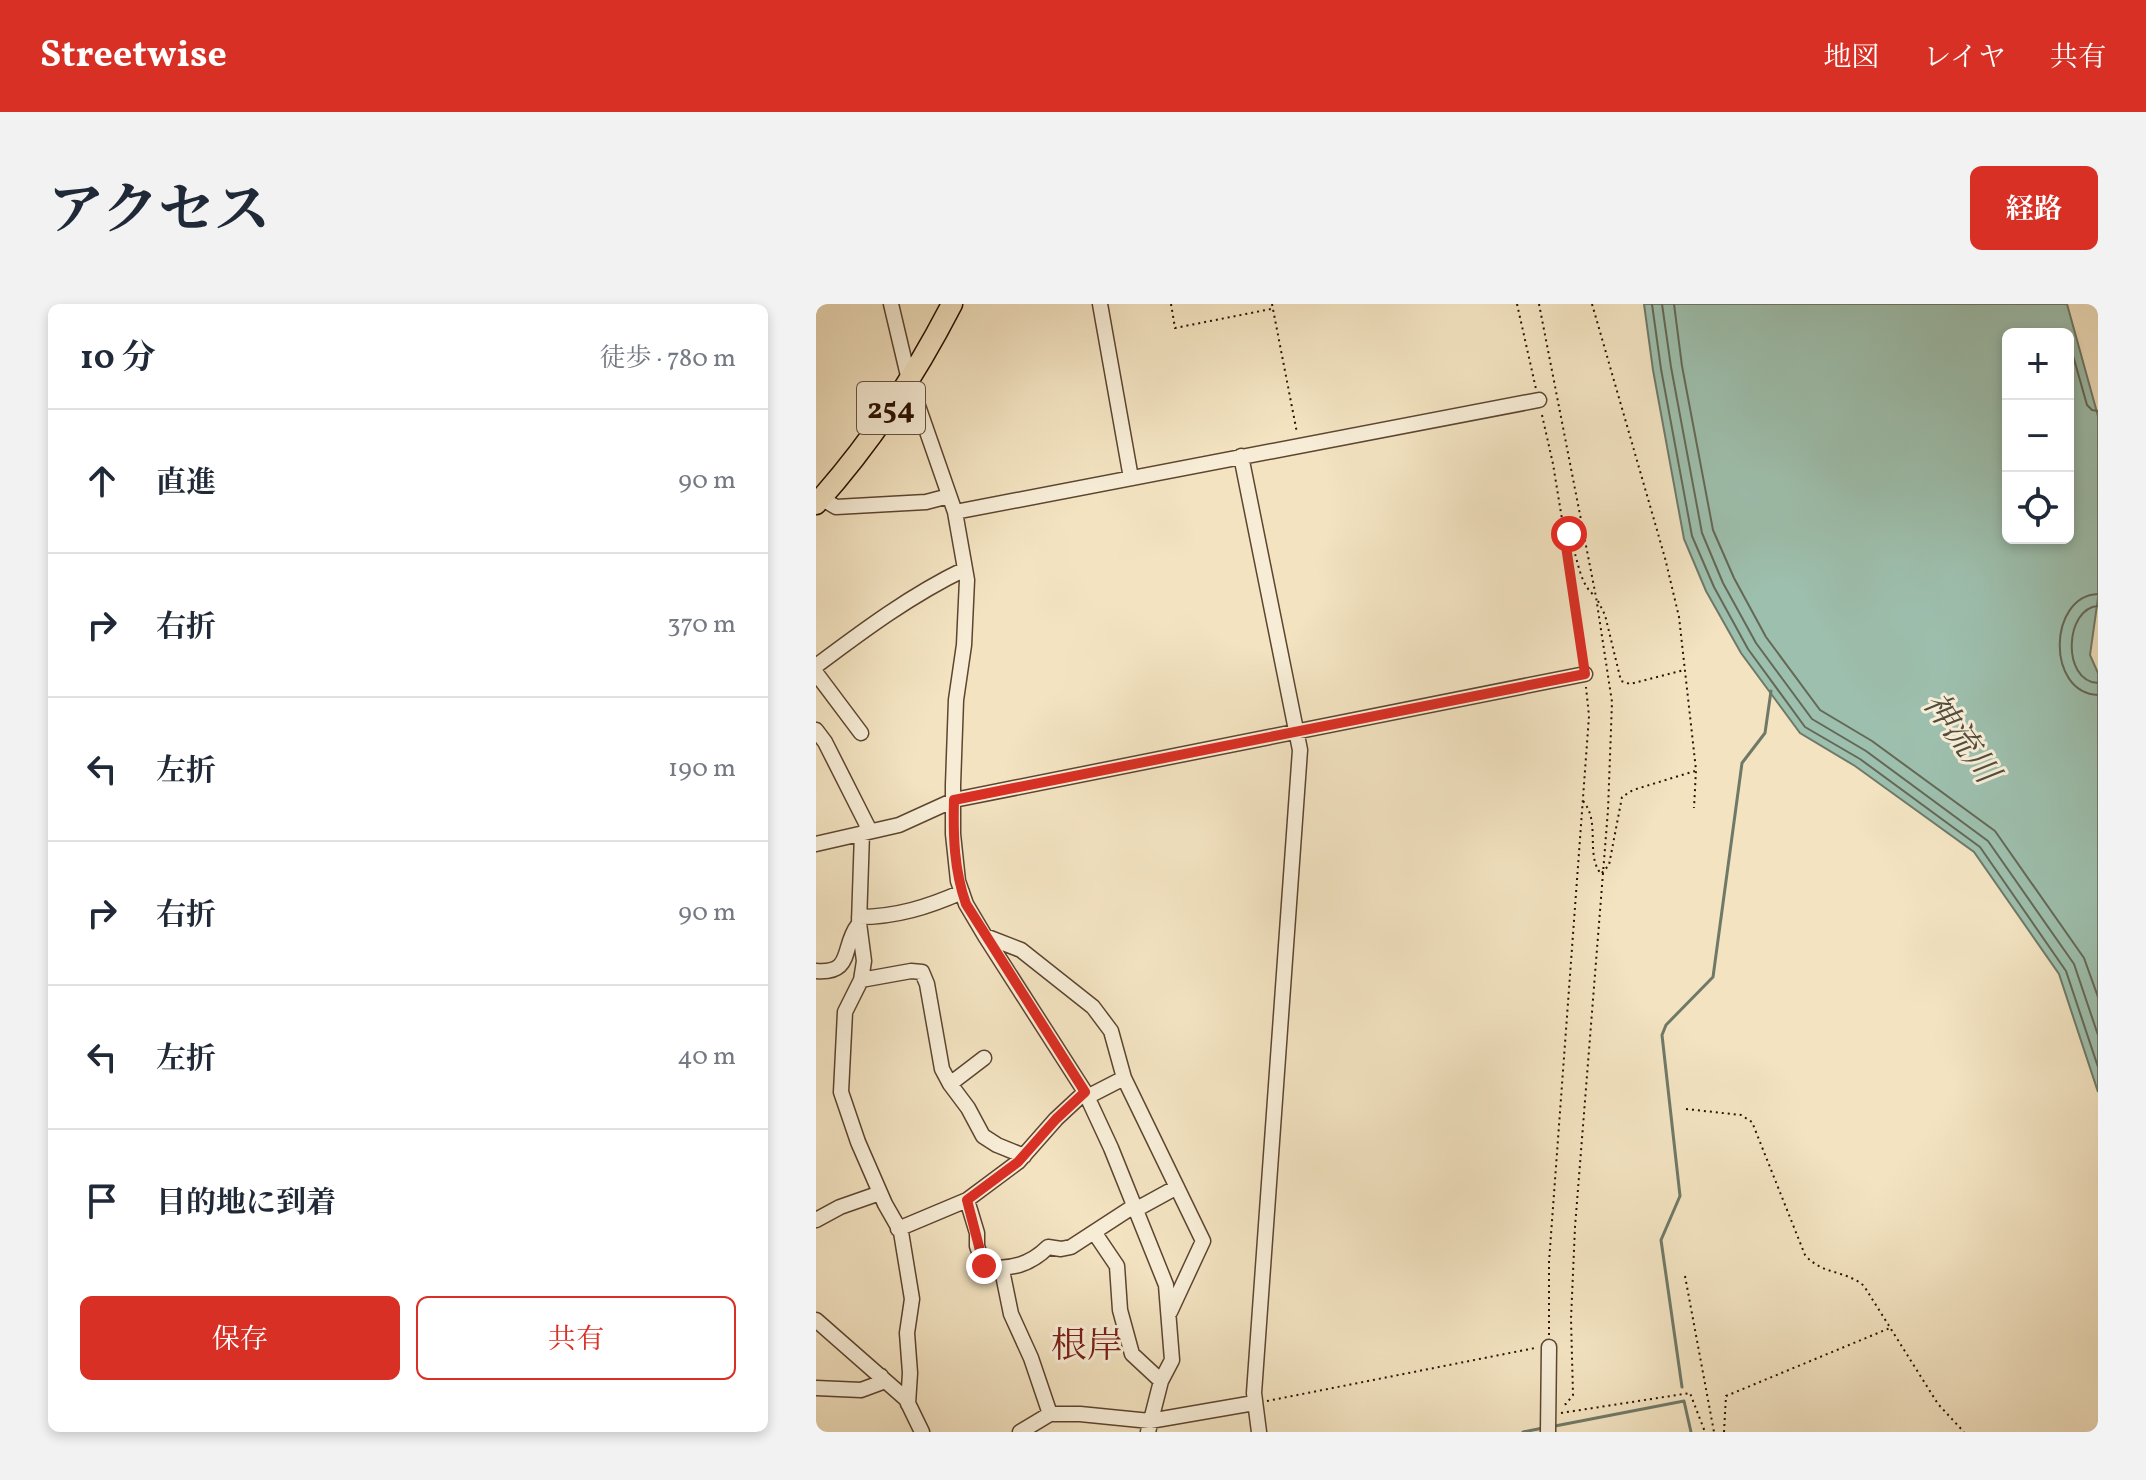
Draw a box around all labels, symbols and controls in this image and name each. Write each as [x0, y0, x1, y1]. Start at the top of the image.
text: Streetwise [40, 30, 227, 83]
text: 地図 [1823, 39, 1879, 78]
text: レイヤ [1923, 39, 2006, 78]
text: 共有 [2050, 39, 2106, 78]
button: 経路 [1970, 166, 2098, 250]
text: アクセス [48, 175, 270, 253]
map controls [2002, 328, 2074, 544]
button: + [2002, 328, 2074, 400]
text: 10 分 [80, 336, 155, 383]
text: 徒歩 · 780 m [600, 341, 736, 377]
road number: 254 [857, 382, 925, 434]
button: − [2002, 400, 2074, 472]
icon: ahead [80, 459, 124, 503]
text: 直進 [156, 463, 216, 505]
text: 90 m [678, 463, 736, 499]
button: locate [2002, 472, 2074, 544]
route start [1551, 516, 1587, 552]
icon: right [80, 603, 124, 647]
text: 右折 [156, 607, 216, 649]
text: 370 m [667, 607, 736, 643]
water label: 神流川 [1910, 684, 2011, 797]
icon: left [80, 747, 124, 791]
text: 左折 [156, 751, 216, 793]
text: 190 m [668, 751, 736, 787]
icon: right [80, 891, 124, 935]
text: 右折 [156, 895, 216, 937]
text: 90 m [678, 895, 736, 931]
icon: left [80, 1035, 124, 1079]
text: 左折 [156, 1039, 216, 1081]
text: 40 m [677, 1039, 736, 1075]
icon: arrive [80, 1179, 124, 1223]
text: 目的地に到着 [156, 1183, 336, 1225]
route end [966, 1248, 1002, 1284]
button: 保存 [80, 1296, 400, 1380]
button: 共有 [416, 1296, 736, 1380]
district label: 根岸 [1051, 1323, 1123, 1373]

